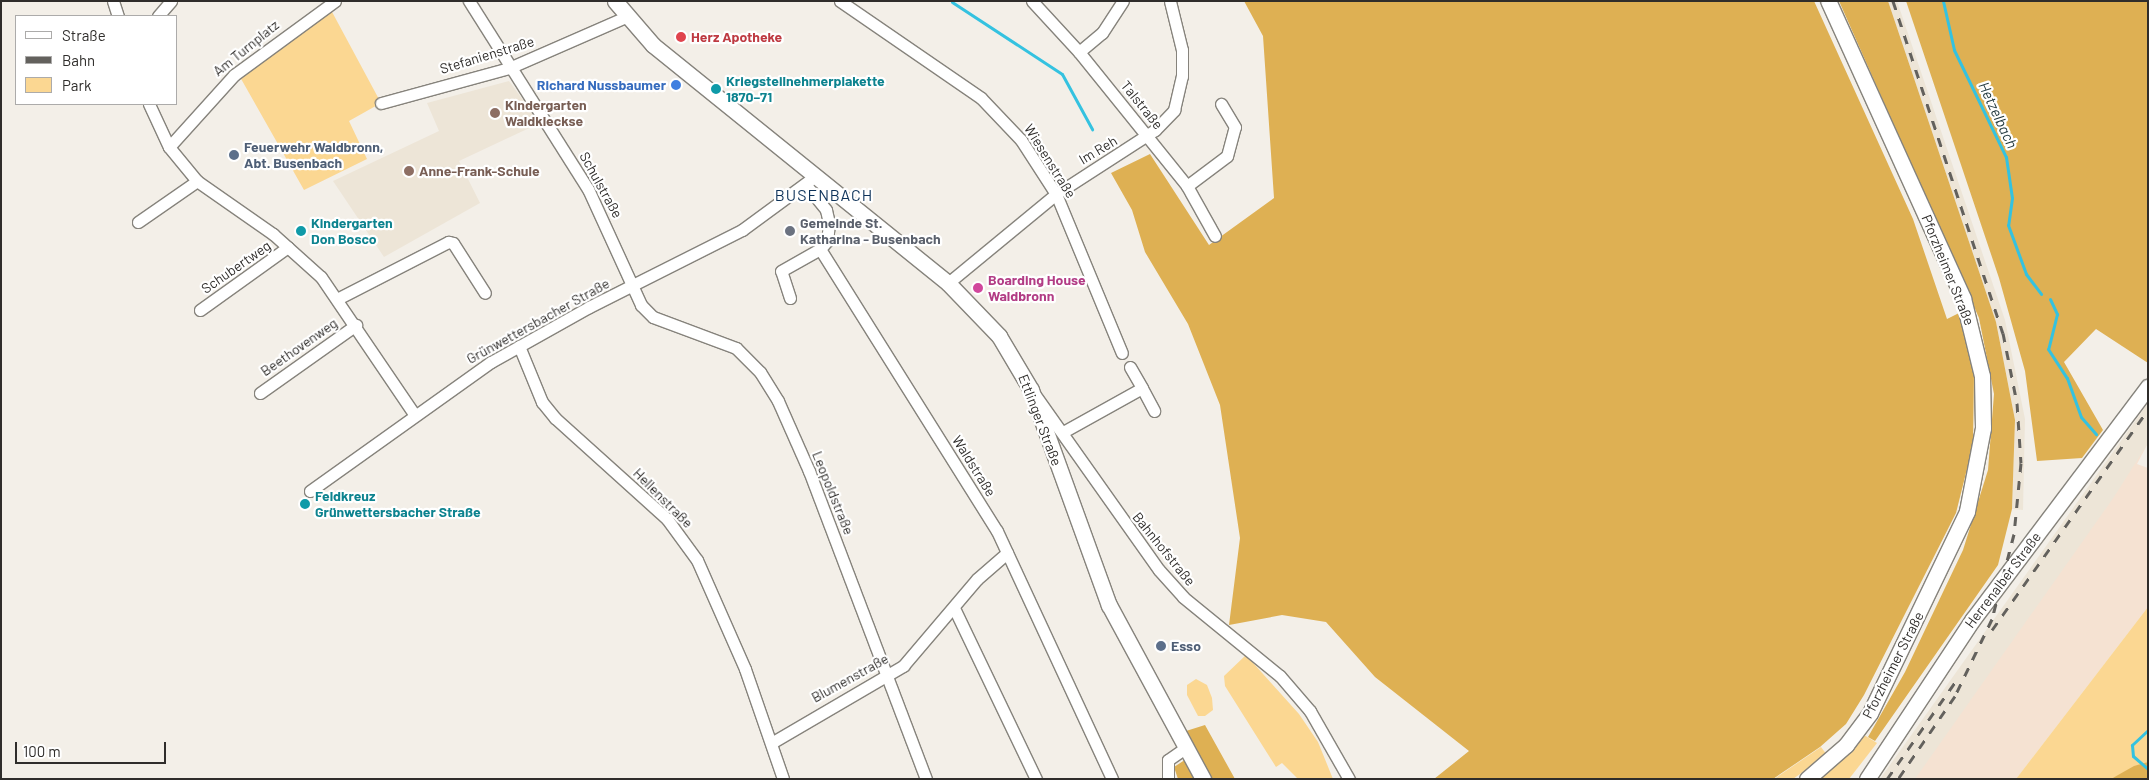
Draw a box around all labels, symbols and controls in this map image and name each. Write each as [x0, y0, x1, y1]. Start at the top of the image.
legend [15, 15, 178, 105]
street label: Am Turnplatz [210, 16, 282, 80]
text: Straße [62, 26, 106, 44]
place label: Herz Apotheke [691, 29, 782, 45]
marker: Herz Apotheke [675, 31, 687, 43]
street label: Stefanienstraße [438, 33, 536, 77]
text: Bahn [62, 51, 95, 69]
place label: Kriegsteilnehmerplakette 1870–71 [726, 73, 885, 105]
text: Park [62, 76, 91, 94]
place label: Richard Nussbaumer [537, 77, 666, 93]
street label: Talstraße [1117, 77, 1167, 133]
marker: Richard Nussbaumer [670, 79, 682, 91]
water label: Hetzelbach [1975, 79, 2021, 151]
marker: Kriegsteilnehmerplakette 1870–71 [710, 83, 722, 95]
place label: Kindergarten Waldkleckse [505, 97, 587, 130]
marker: Kindergarten Waldkleckse [489, 107, 501, 119]
street label: Wiesenstraße [1021, 121, 1079, 201]
street label: Im Reh [1076, 132, 1120, 168]
place label: Feuerwehr Waldbronn, Abt. Busenbach [244, 139, 383, 172]
marker: Feuerwehr Waldbronn, Abt. Busenbach [228, 149, 240, 161]
street label: Schulstraße [576, 149, 626, 221]
place label: Anne-Frank-Schule [419, 163, 540, 179]
marker: Anne-Frank-Schule [403, 165, 415, 177]
district label: BUSENBACH [774, 185, 874, 205]
street label: Pforzheimer Straße [1918, 212, 1978, 328]
place label: Kindergarten Don Bosco [311, 215, 393, 248]
place label: Gemeinde St. Katharina - Busenbach [800, 215, 941, 248]
marker: Kindergarten Don Bosco [295, 225, 307, 237]
marker: Gemeinde St. Katharina - Busenbach [784, 225, 796, 237]
street label: Schubertweg [198, 237, 274, 297]
place label: Boarding House Waldbronn [988, 272, 1086, 304]
street label: Grünwettersbacher Straße [464, 275, 612, 367]
marker: Boarding House Waldbronn [972, 282, 984, 294]
street label: Beethovenweg [257, 314, 341, 380]
street label: Ettlinger Straße [1015, 372, 1065, 468]
street label: Waldstraße [949, 432, 999, 500]
street label: Leopoldstraße [809, 449, 857, 537]
street label: Hellenstraße [630, 465, 696, 531]
place label: Feldkreuz Grünwettersbacher Straße [315, 488, 481, 520]
marker: Feldkreuz Grünwettersbacher Straße [299, 498, 311, 510]
street label: Bahnhofstraße [1129, 509, 1199, 589]
street label: Herrenalber Straße [1961, 529, 2045, 631]
street label: Pforzheimer Straße [1859, 609, 1927, 721]
place label: Esso [1171, 638, 1201, 654]
marker: Esso [1155, 640, 1167, 652]
street label: Blumenstraße [809, 650, 891, 706]
scale bar [18, 732, 169, 764]
text: 100 m [23, 742, 61, 760]

